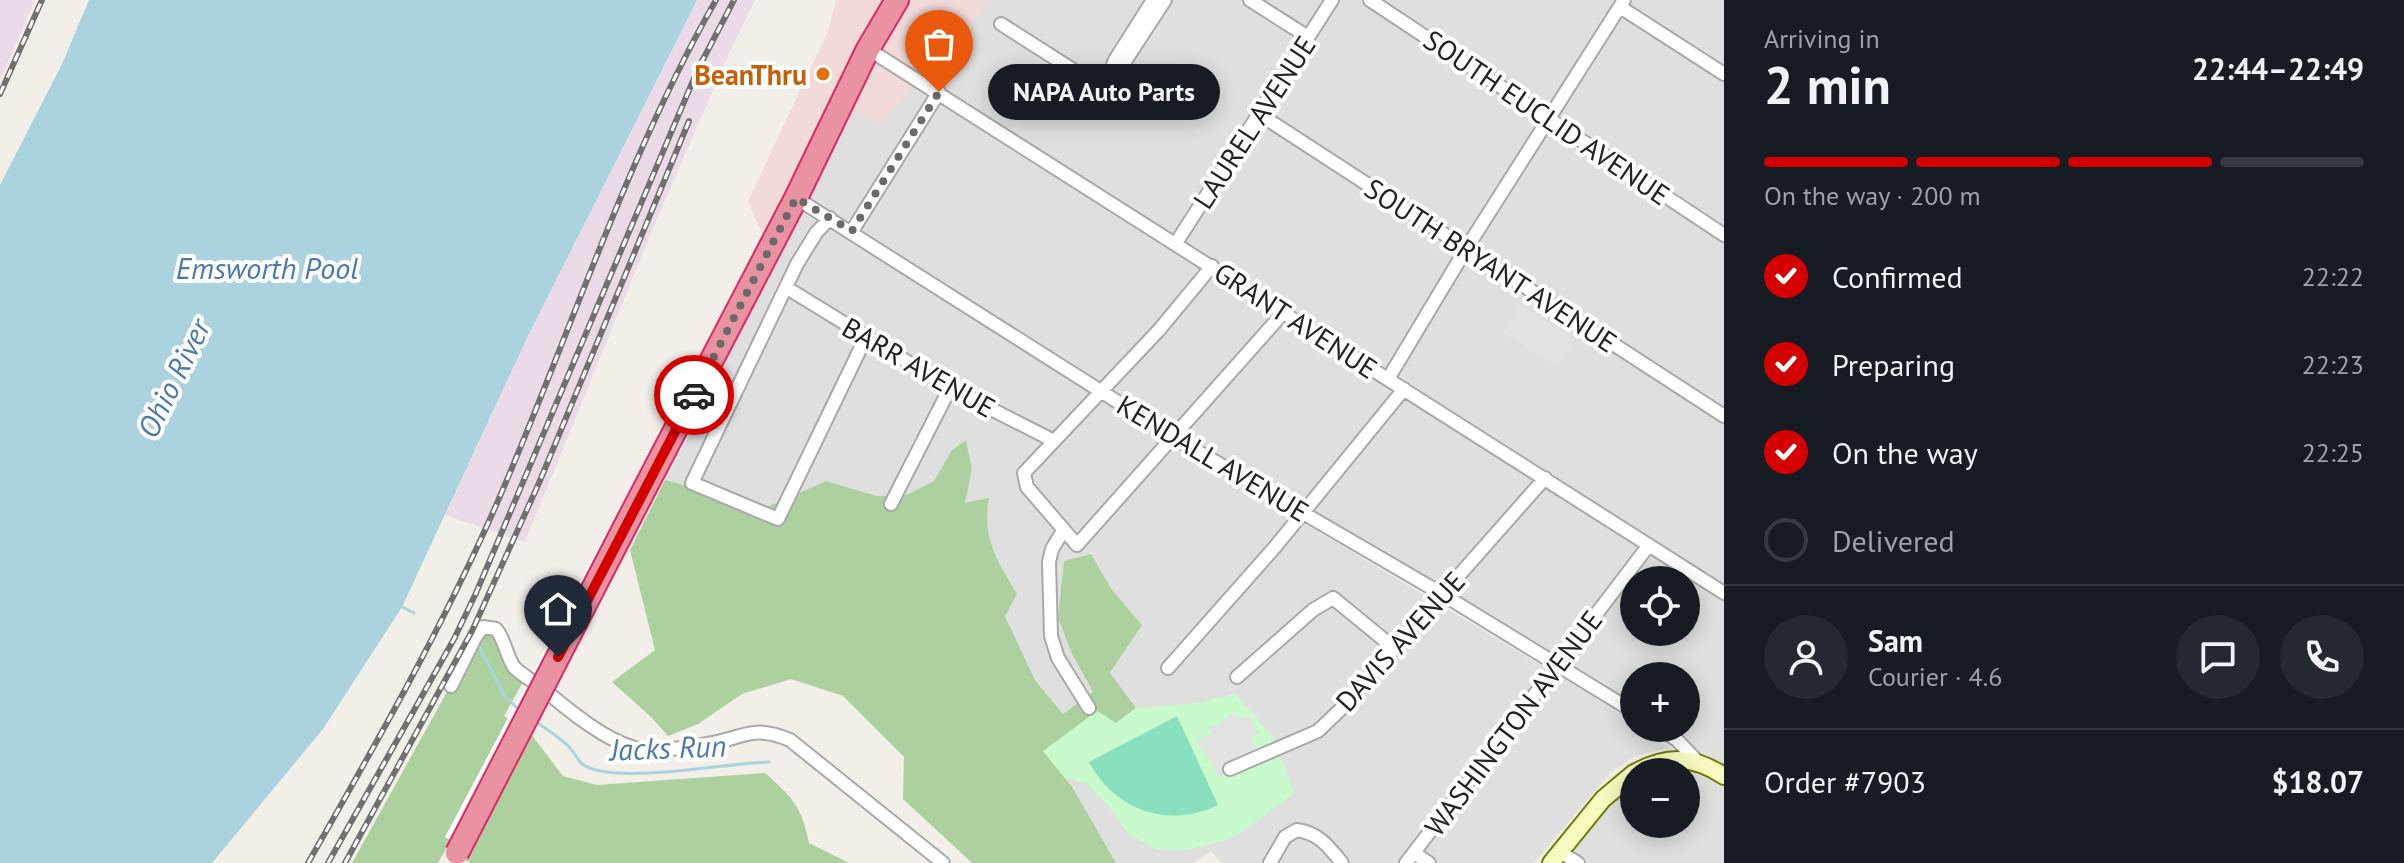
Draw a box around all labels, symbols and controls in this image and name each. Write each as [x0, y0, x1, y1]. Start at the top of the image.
pin [905, 10, 973, 92]
street label: SOUTH EUCLID AVENUE [1417, 21, 1677, 213]
icon: bag [917, 22, 961, 66]
text: Arriving in [1764, 22, 1880, 55]
street label: LAUREL AVENUE [1184, 28, 1324, 216]
text: 22:44–22:49 [2192, 49, 2364, 88]
text: 2 min [1764, 51, 1891, 118]
place label: BeanThru [694, 56, 807, 93]
callout: NAPA Auto Parts [987, 64, 1219, 120]
marker: BeanThru [814, 65, 832, 83]
text: NAPA Auto Parts [1013, 75, 1195, 108]
street label: SOUTH BRYANT AVENUE [1358, 170, 1624, 360]
text: On the way · 200 m [1764, 179, 1981, 212]
water label: Emsworth Pool [176, 248, 358, 287]
street label: GRANT AVENUE [1207, 253, 1385, 387]
icon: check [1764, 254, 1808, 298]
text: Confirmed [1832, 257, 1963, 296]
text: 22:22 [2302, 260, 2364, 293]
street label: BARR AVENUE [836, 308, 1002, 426]
water label: Ohio River [128, 310, 219, 444]
icon: check [1764, 342, 1808, 386]
text: Preparing [1832, 345, 1955, 384]
text: 22:23 [2302, 348, 2364, 381]
courier [654, 355, 734, 435]
icon: car [672, 373, 716, 417]
street label: KENDALL AVENUE [1110, 386, 1316, 530]
icon: check [1764, 430, 1808, 474]
text: On the way [1832, 433, 1978, 472]
text: 22:25 [2302, 436, 2364, 469]
text: Delivered [1832, 521, 1955, 560]
street label: DAVIS AVENUE [1327, 563, 1473, 719]
map controls [1620, 566, 1700, 838]
button: locate [1620, 566, 1700, 646]
pin [524, 575, 592, 657]
icon: home [536, 587, 580, 631]
street label: WASHINGTON AVENUE [1416, 603, 1610, 843]
button: person [1764, 615, 1848, 699]
button: chat [2176, 615, 2260, 699]
button: phone [2280, 615, 2364, 699]
text: Sam [1868, 621, 1923, 660]
text: Courier · 4.6 [1868, 660, 2002, 693]
button: + [1620, 662, 1700, 742]
water label: Jacks Run [607, 725, 727, 769]
button: − [1620, 758, 1700, 838]
text: Order #7903 [1764, 762, 1926, 801]
text: $18.07 [2272, 762, 2364, 801]

